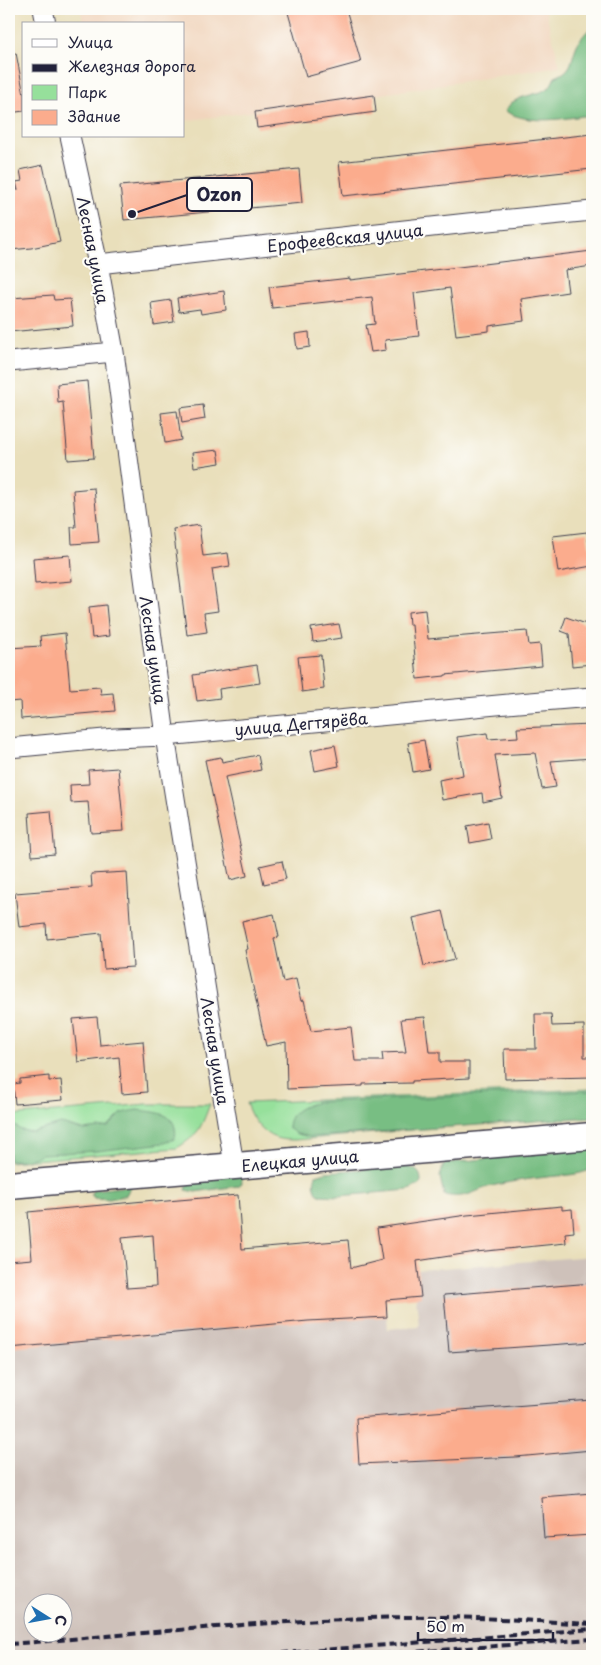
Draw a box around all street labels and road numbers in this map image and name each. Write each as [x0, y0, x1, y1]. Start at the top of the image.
street label: Лесная улица [72, 194, 116, 306]
street label: Ерофеевская улица [266, 217, 424, 257]
street label: Лесная улица [135, 594, 173, 706]
street label: улица Дегтярёва [233, 705, 369, 741]
street label: Лесная улица [196, 995, 236, 1107]
street label: Елецкая улица [240, 1143, 360, 1177]

